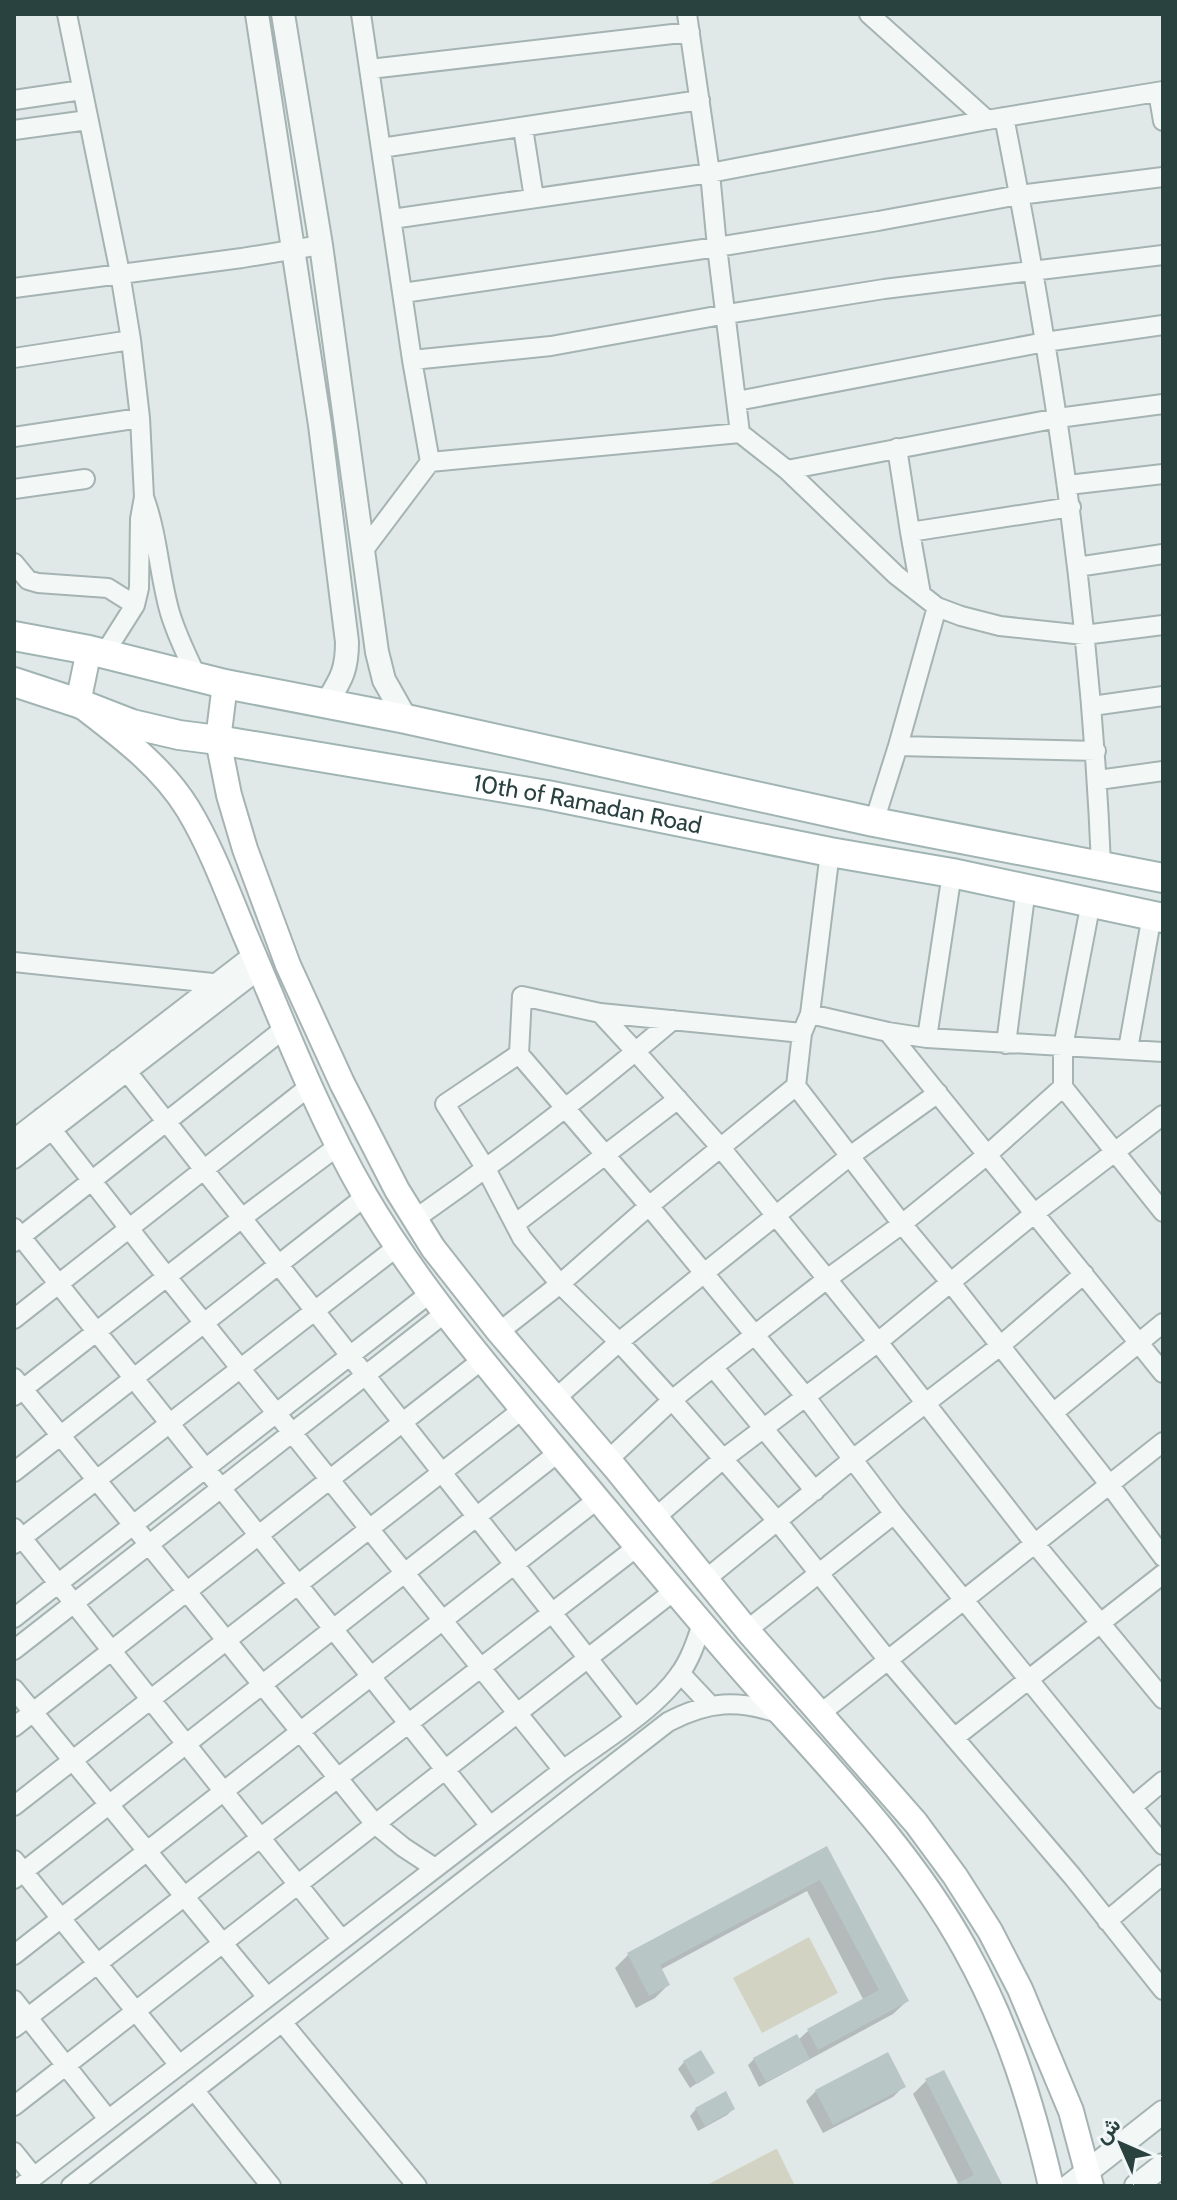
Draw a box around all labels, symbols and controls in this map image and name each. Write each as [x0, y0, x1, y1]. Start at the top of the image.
street label: 10th of Ramadan Road [471, 768, 704, 840]
north arrow [1081, 2104, 1161, 2184]
text: ش [1088, 2111, 1126, 2149]

